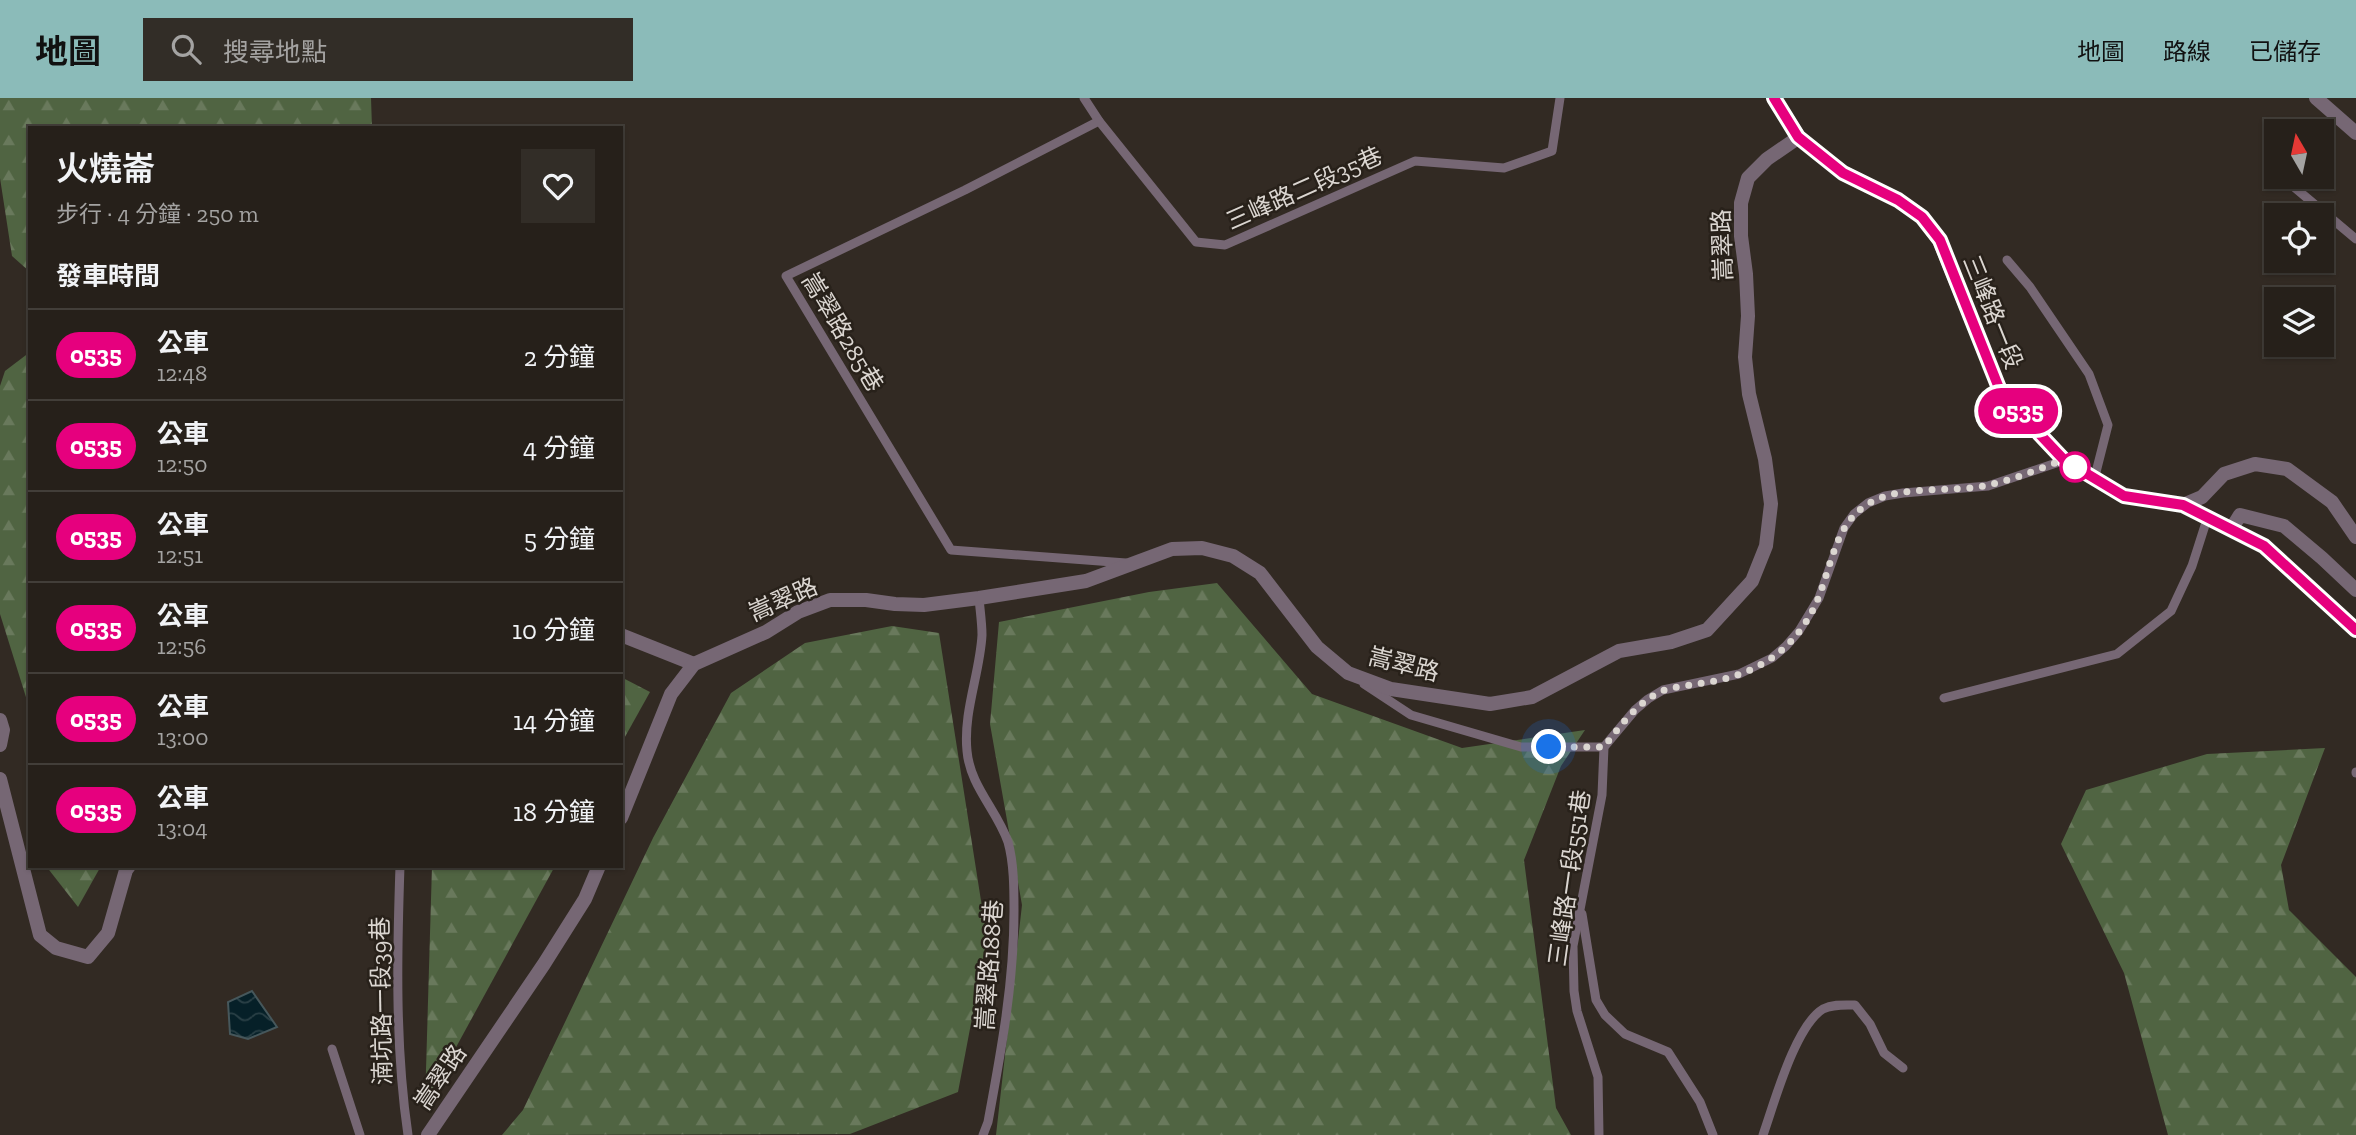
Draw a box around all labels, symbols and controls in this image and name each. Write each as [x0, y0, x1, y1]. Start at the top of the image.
search box [143, 18, 633, 81]
icon: search [167, 30, 205, 68]
text: 地圖 [35, 32, 101, 71]
text: 搜尋地點 [223, 36, 327, 68]
text: 地圖 [2077, 37, 2125, 66]
text: 路線 [2163, 37, 2211, 66]
text: 已儲存 [2249, 37, 2321, 66]
north arrow [2264, 119, 2334, 189]
map controls [2264, 119, 2334, 357]
street label: 三峰路二段35巷 [1221, 141, 1387, 235]
text: 火燒崙 [56, 149, 155, 188]
button: heart [521, 149, 595, 223]
text: 步行 · 4 分鐘 · 250 m [56, 200, 259, 228]
button: locate [2264, 203, 2334, 273]
street label: 嵩翠路 [1706, 209, 1738, 281]
street label: 三峰路一段 [1957, 251, 2029, 373]
text: 發車時間 [56, 260, 160, 292]
street label: 嵩翠路285巷 [796, 267, 890, 397]
button: layers [2264, 287, 2334, 357]
text: 公車 [157, 327, 209, 359]
text: 0535 [70, 340, 122, 369]
text: 2 分鐘 [524, 341, 595, 373]
text: 12:48 [157, 359, 207, 387]
line badge: 0535 [1969, 388, 2067, 434]
text: 0535 [1992, 396, 2044, 425]
text: 公車 [157, 418, 209, 450]
text: 0535 [70, 431, 122, 460]
text: 4 分鐘 [523, 432, 595, 464]
text: 12:50 [157, 450, 208, 478]
unlabelled marker [2060, 452, 2090, 482]
text: 公車 [157, 509, 209, 541]
text: 0535 [70, 522, 122, 551]
text: 5 分鐘 [524, 523, 595, 555]
text: 12:51 [157, 541, 203, 569]
street label: 嵩翠路 [744, 571, 822, 627]
text: 公車 [157, 600, 209, 632]
text: 0535 [70, 613, 122, 642]
text: 10 分鐘 [512, 614, 595, 646]
text: 12:56 [157, 632, 207, 660]
street label: 嵩翠路 [1366, 641, 1442, 687]
text: 公車 [157, 691, 209, 723]
text: 0535 [70, 704, 122, 733]
text: 14 分鐘 [513, 705, 595, 737]
text: 13:00 [157, 723, 208, 751]
your location [1531, 729, 1566, 764]
text: 公車 [157, 782, 209, 814]
street label: 三峰路一段551巷 [1542, 788, 1596, 968]
text: 0535 [70, 795, 122, 824]
text: 18 分鐘 [513, 796, 595, 828]
text: 13:04 [157, 814, 208, 842]
street label: 嵩翠路188巷 [970, 899, 1008, 1031]
street label: 湳坑路一段39巷 [365, 917, 397, 1085]
street label: 嵩翠路 [408, 1039, 472, 1115]

